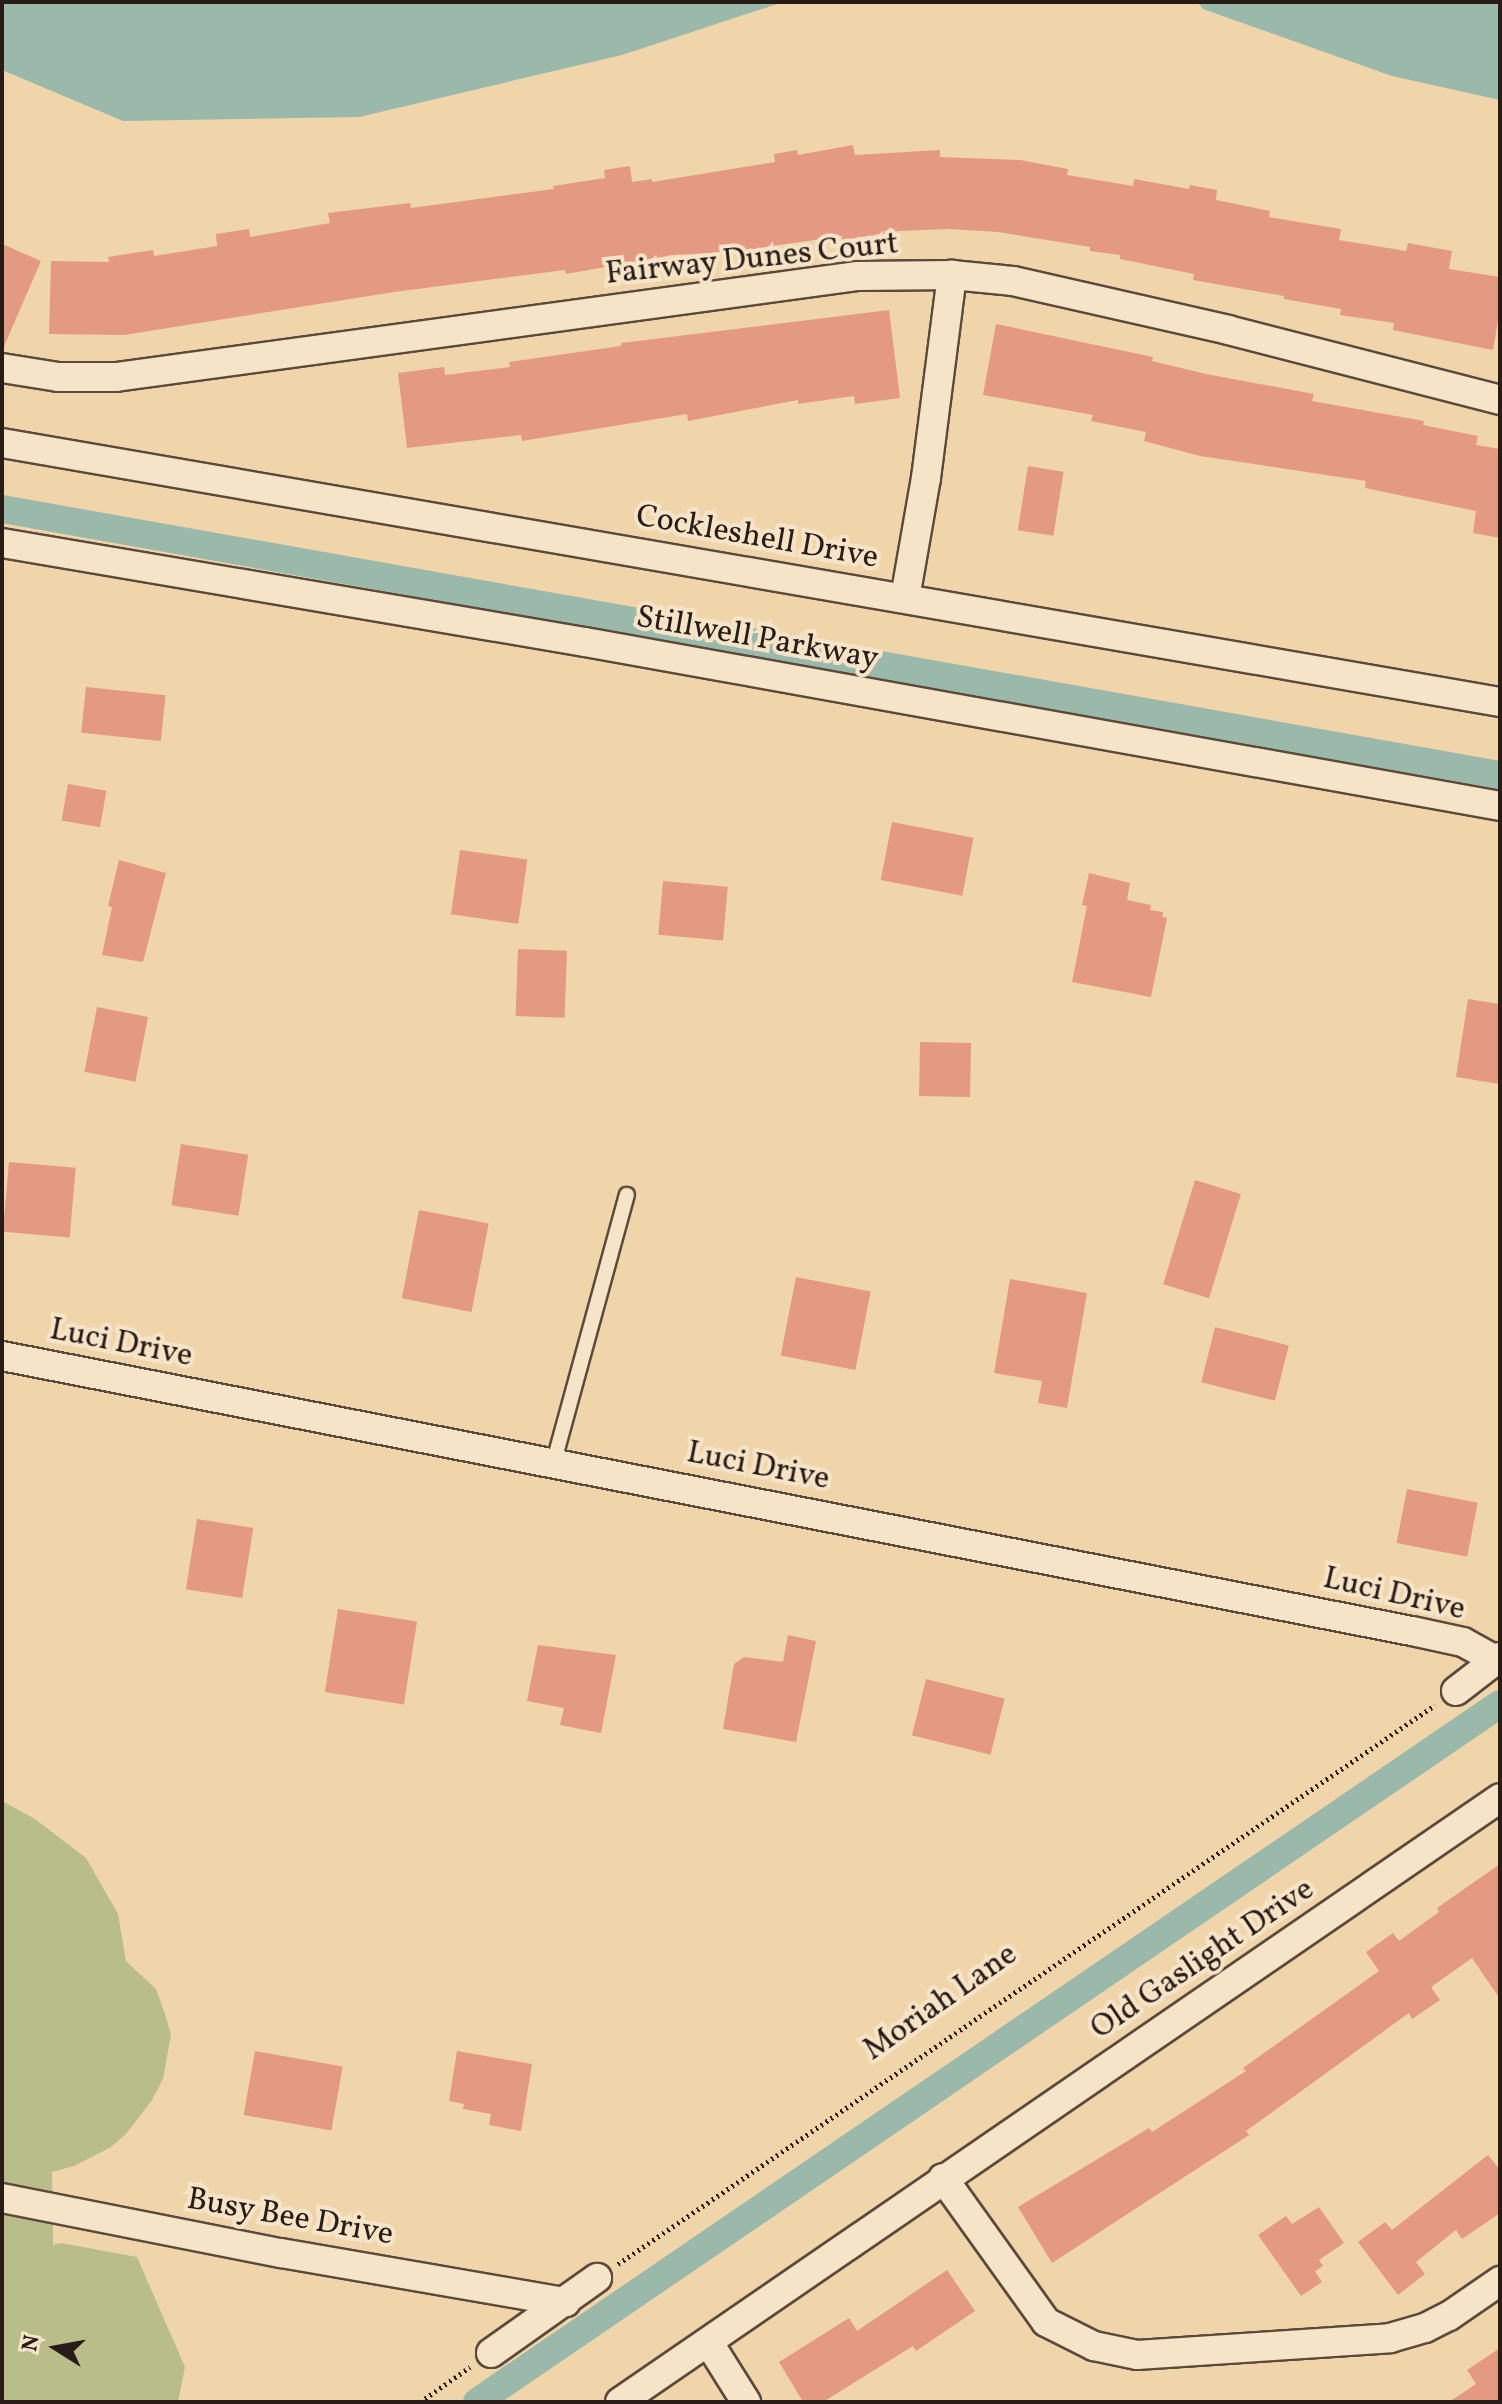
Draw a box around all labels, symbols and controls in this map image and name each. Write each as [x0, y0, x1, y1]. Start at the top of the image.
street label: Fairway Dunes Court [603, 225, 901, 295]
street label: Cockleshell Drive [633, 498, 881, 578]
street label: Stillwell Parkway [633, 599, 881, 679]
street label: Luci Drive [46, 1311, 196, 1377]
street label: Luci Drive [683, 1434, 833, 1500]
street label: Luci Drive [1319, 1560, 1469, 1630]
street label: Old Gaslight Drive [1084, 1871, 1322, 2049]
street label: Moriah Lane [857, 1936, 1025, 2070]
street label: Busy Bee Drive [183, 2181, 397, 2255]
north arrow [16, 2308, 96, 2388]
text: N [15, 2333, 49, 2354]

